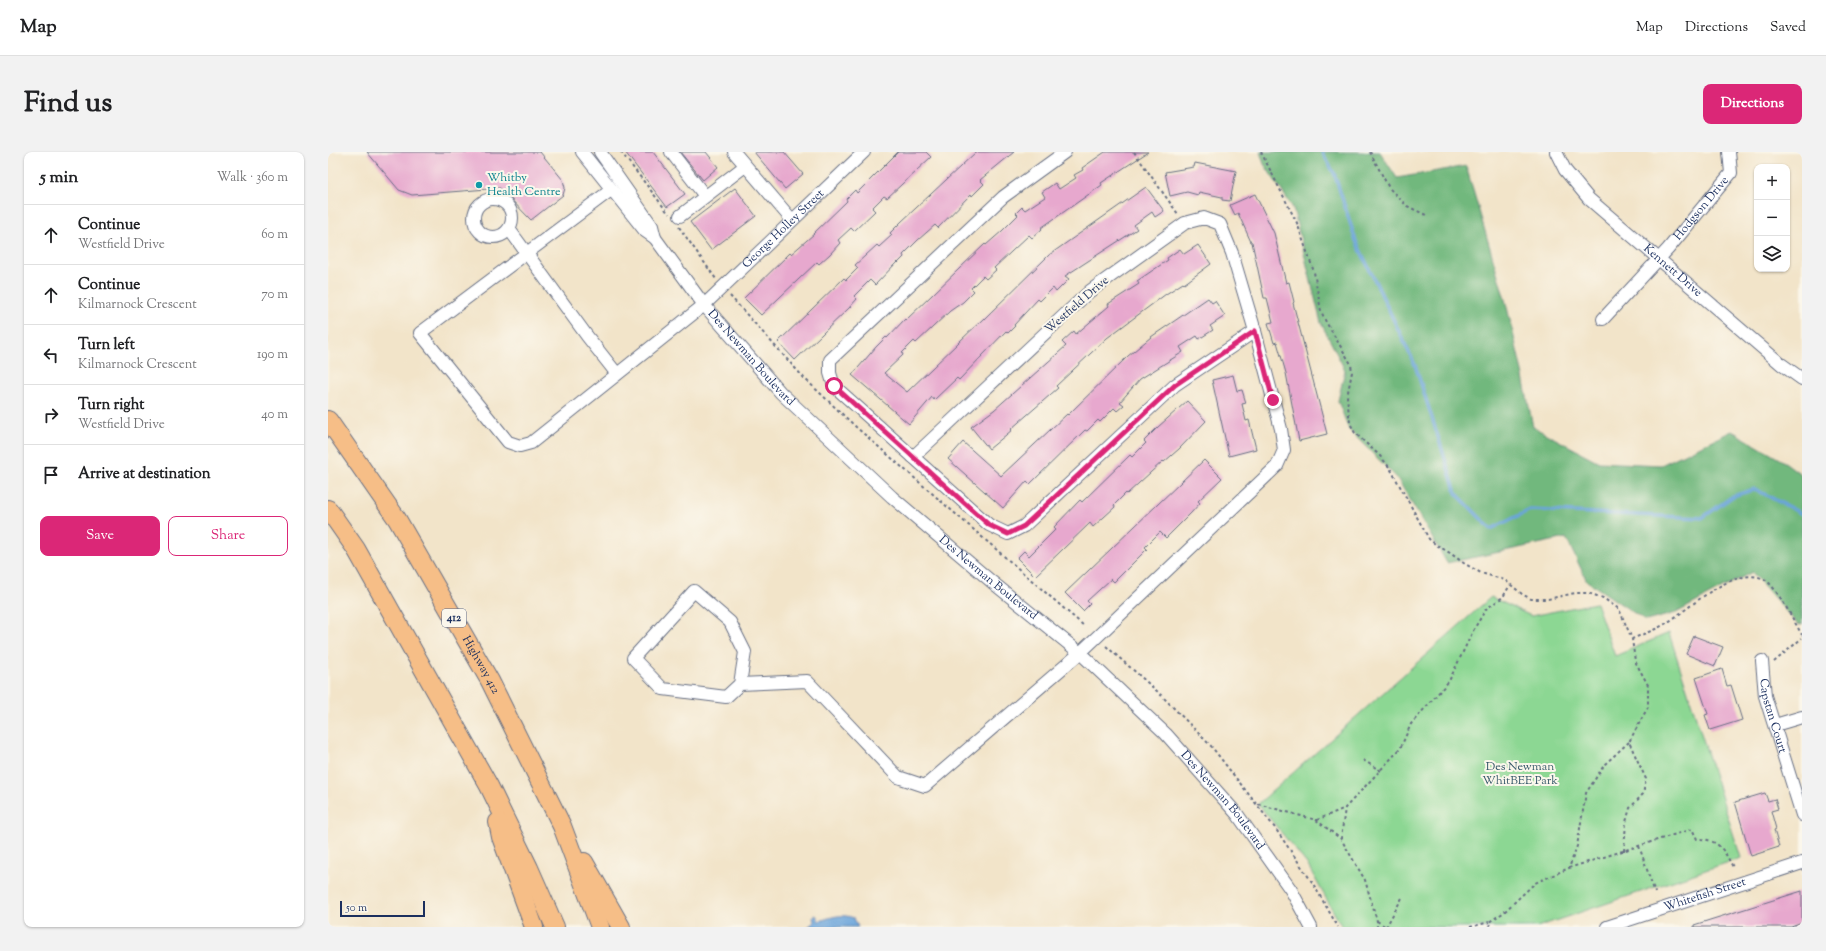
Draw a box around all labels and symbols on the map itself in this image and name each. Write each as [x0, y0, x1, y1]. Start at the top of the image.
place label: Whitby Health Centre [487, 169, 561, 201]
street label: Hodgson Drive [1670, 172, 1734, 245]
marker: Whitby Health Centre [474, 180, 484, 190]
street label: George Holley Street [738, 185, 829, 273]
street label: Kennett Drive [1639, 240, 1706, 302]
street label: Westfield Drive [1041, 272, 1113, 338]
street label: Des Newman Boulevard [703, 306, 799, 411]
route start [825, 377, 843, 395]
route end [1264, 391, 1282, 409]
street label: Des Newman Boulevard [935, 531, 1042, 625]
road number: 412 [442, 609, 466, 627]
street label: Highway 412 [457, 633, 504, 698]
street label: Capstan Court [1755, 678, 1791, 755]
street label: Des Newman Boulevard [1176, 747, 1269, 854]
park label: Des Newman WhitBEE Park [1482, 758, 1558, 790]
street label: Whitefish Street [1662, 873, 1748, 917]
scale bar [340, 899, 425, 918]

